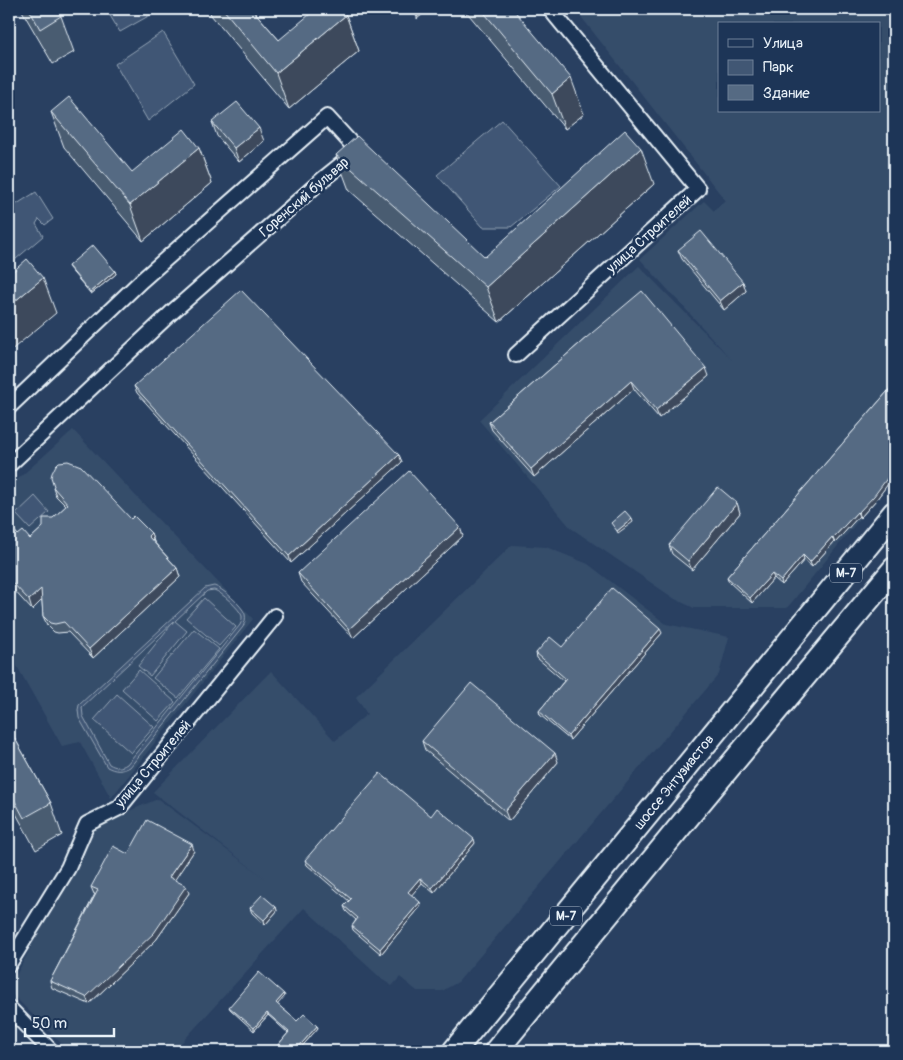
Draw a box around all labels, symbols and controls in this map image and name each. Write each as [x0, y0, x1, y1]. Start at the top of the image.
legend [718, 22, 880, 112]
text: Улица [763, 34, 803, 53]
text: Парк [763, 58, 794, 77]
text: Здание [763, 84, 810, 103]
street label: Горенский бульвар [256, 153, 352, 240]
street label: улица Строителей [602, 191, 695, 277]
road number: М-7 [830, 564, 862, 582]
street label: улица Строителей [111, 717, 194, 812]
street label: шоссе Энтузиастов [630, 731, 718, 833]
road number: М-7 [550, 906, 582, 926]
scale bar [25, 1005, 114, 1037]
text: 50 m [32, 1014, 67, 1033]

